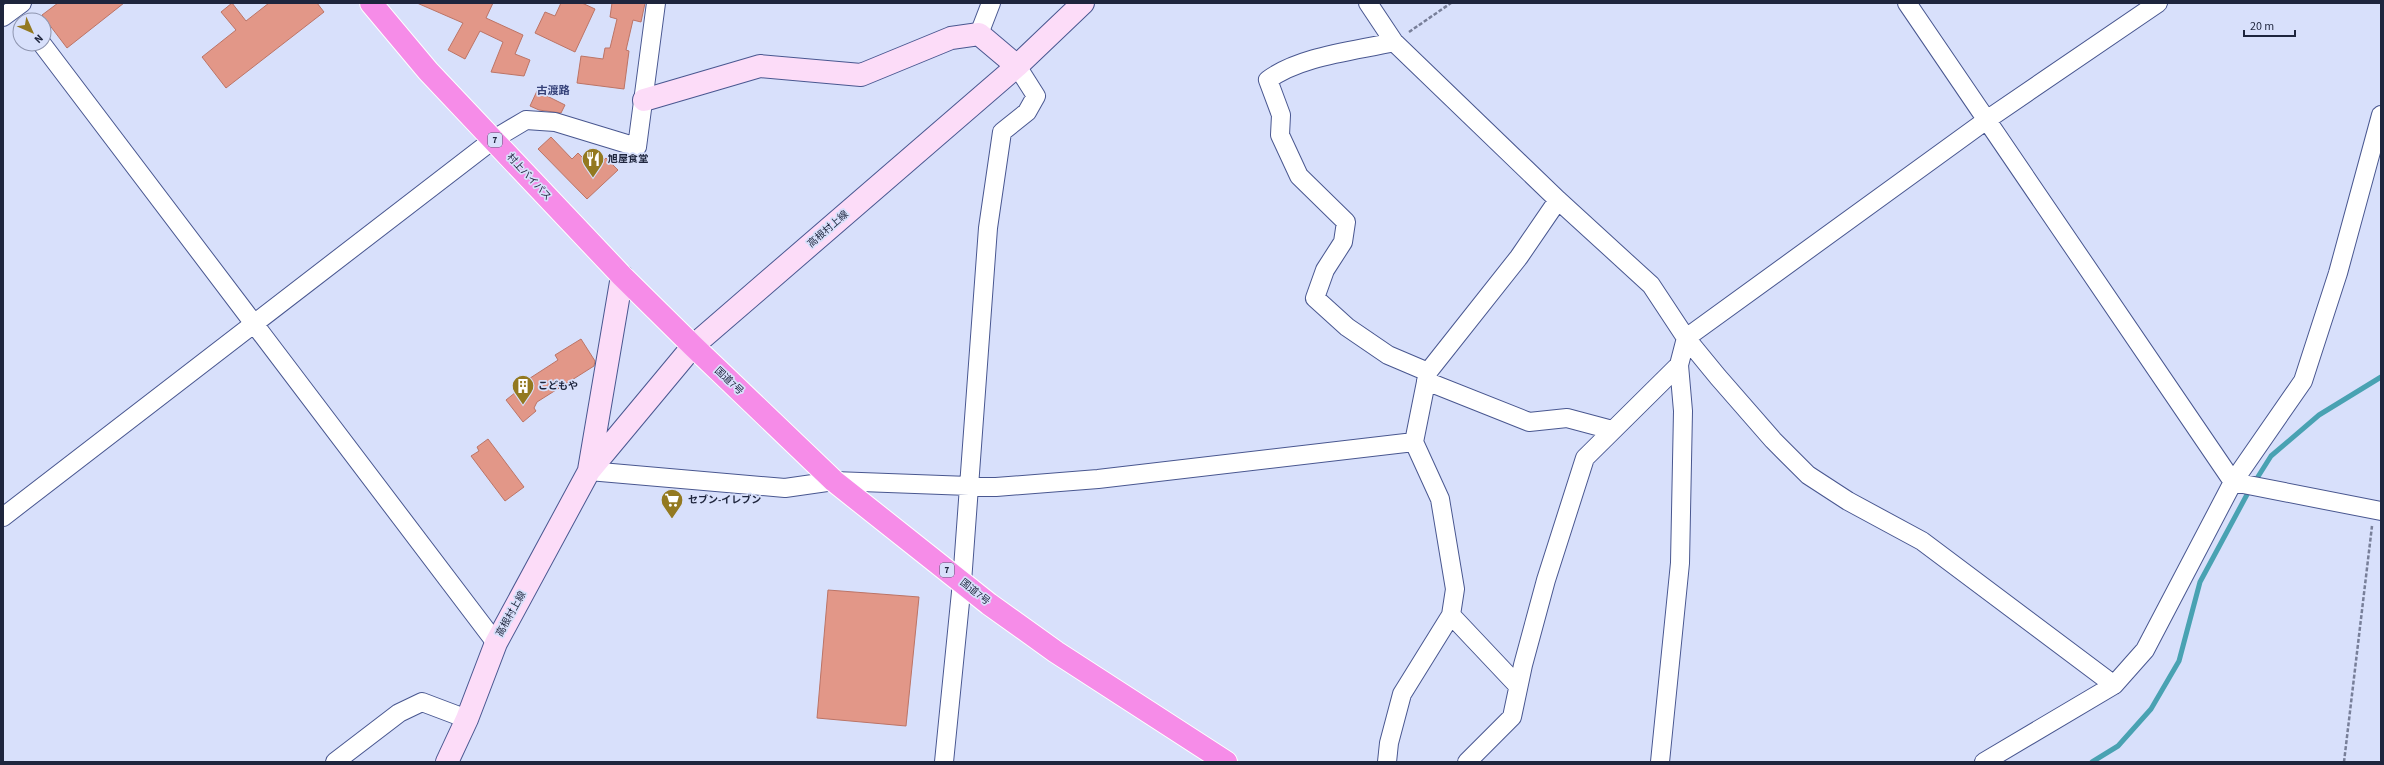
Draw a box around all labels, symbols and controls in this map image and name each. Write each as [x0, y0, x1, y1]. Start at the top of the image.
north arrow [12, 12, 52, 52]
scale bar [2244, 12, 2295, 38]
text: 20 m [2250, 18, 2274, 35]
text: N [31, 31, 47, 47]
district label: 古渡路 [537, 83, 570, 98]
road number: 7 [488, 133, 502, 147]
restaurant icon: 旭屋食堂 [580, 146, 606, 179]
street label: 村上バイパス [503, 150, 555, 204]
place label: 旭屋食堂 [607, 152, 648, 166]
street label: 高根村上線 [805, 207, 851, 251]
street label: 国道7号 [711, 364, 747, 398]
building icon: こどもや [510, 373, 536, 406]
place label: こどもや [538, 379, 578, 393]
supermarket icon: セブン-イレブン [659, 487, 685, 520]
place label: セブン-イレブン [688, 493, 761, 507]
road number: 7 [940, 563, 954, 577]
street label: 国道7号 [957, 576, 993, 608]
street label: 高根村上線 [493, 589, 529, 639]

